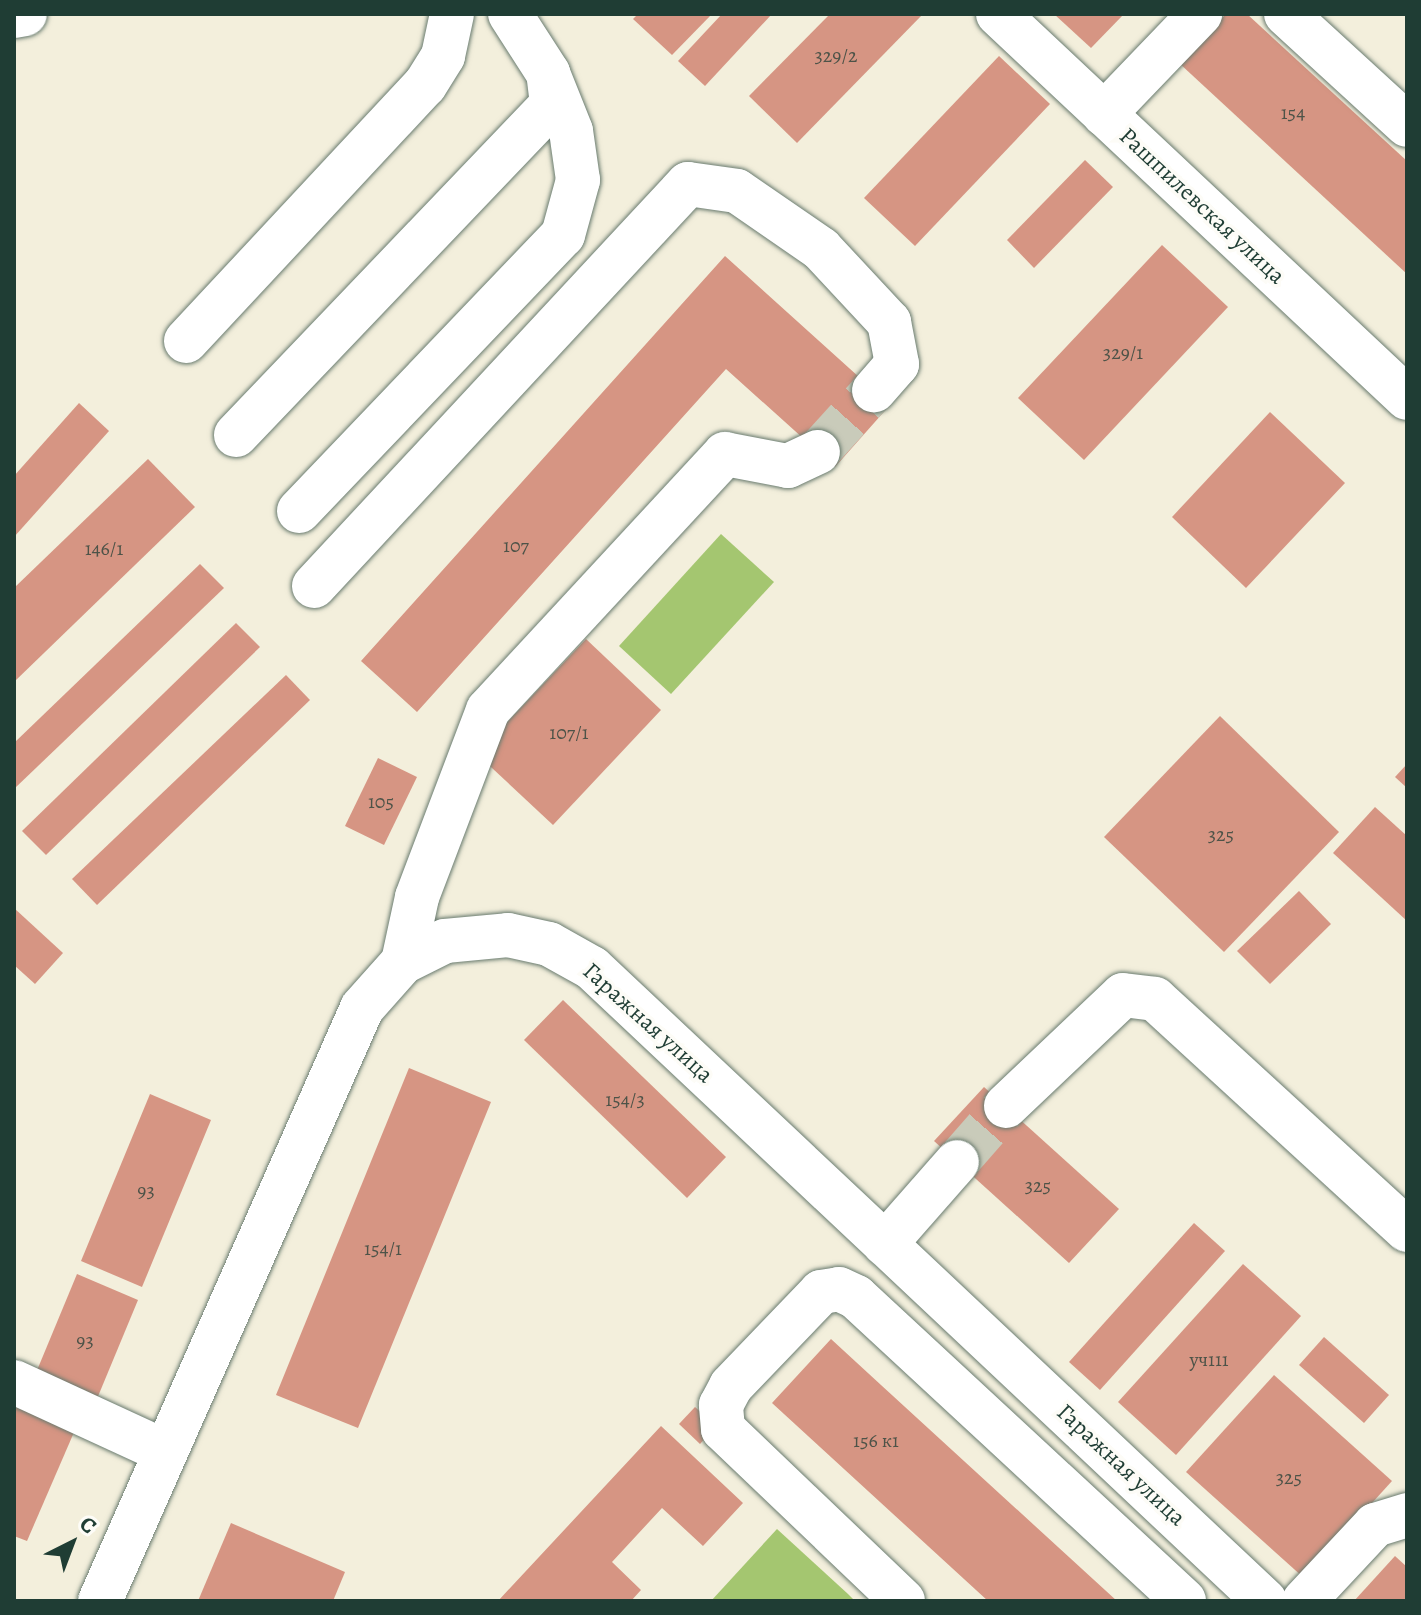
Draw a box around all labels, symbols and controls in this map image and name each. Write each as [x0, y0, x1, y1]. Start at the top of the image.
house number: 329/2 [815, 43, 857, 67]
house number: 154 [1281, 100, 1305, 124]
street label: Рашпилевская улица [1113, 122, 1291, 290]
house number: 329/1 [1103, 340, 1143, 364]
house number: 107 [503, 533, 529, 557]
house number: 146/1 [85, 536, 123, 560]
house number: 107/1 [549, 720, 589, 744]
house number: 105 [368, 789, 394, 813]
house number: 325 [1208, 822, 1234, 846]
street label: Гаражная улица [577, 957, 719, 1089]
house number: 154/3 [605, 1087, 645, 1111]
house number: 325 [1025, 1173, 1051, 1197]
house number: 93 [137, 1178, 155, 1202]
house number: 154/1 [364, 1236, 402, 1260]
house number: 93 [76, 1328, 94, 1352]
house number: уч111 [1189, 1347, 1229, 1371]
street label: Гаражная улица [1051, 1398, 1191, 1532]
house number: 156 к1 [853, 1428, 899, 1452]
house number: 325 [1276, 1465, 1302, 1489]
north arrow [32, 1503, 112, 1583]
text: С [73, 1509, 103, 1541]

